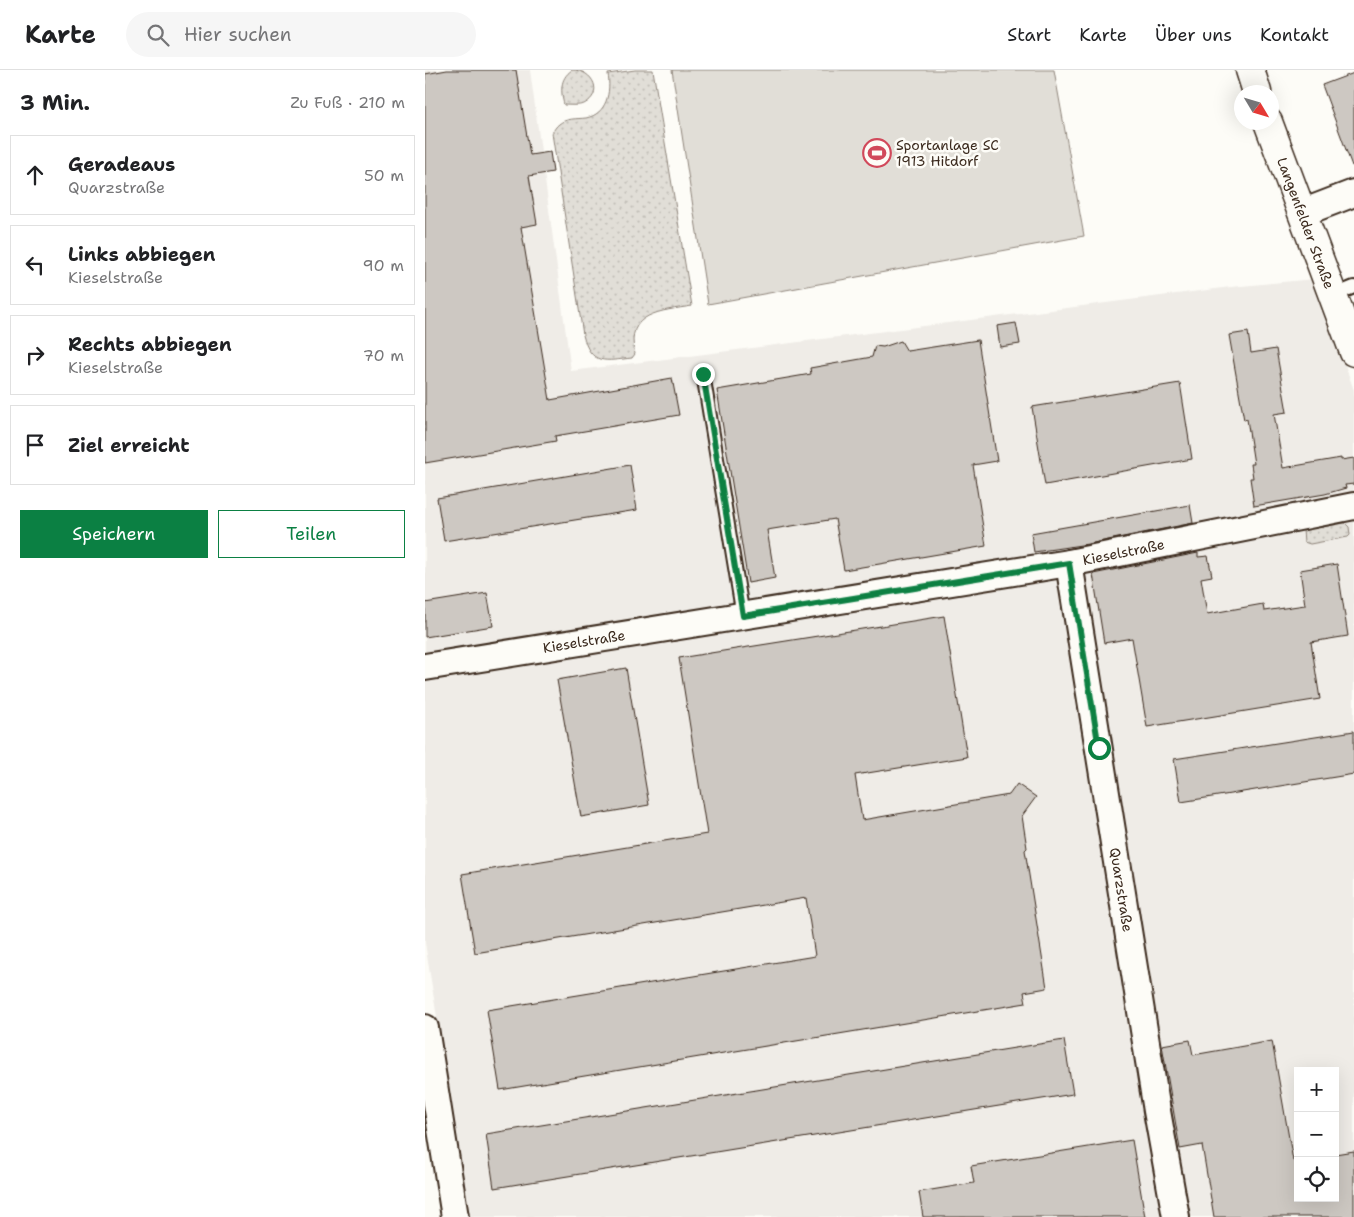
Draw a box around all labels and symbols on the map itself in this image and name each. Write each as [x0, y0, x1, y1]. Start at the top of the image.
north arrow [1234, 85, 1279, 130]
place label: Sportanlage SC 1913 Hitdorf [896, 136, 999, 170]
sports icon: Sportanlage SC 1913 Hitdorf [862, 138, 892, 168]
street label: Langenfelder Straße [1273, 155, 1339, 291]
route end [692, 363, 715, 386]
street label: Kieselstraße [1081, 535, 1166, 569]
street label: Kieselstraße [541, 626, 627, 657]
route start [1088, 737, 1111, 760]
street label: Quarzstraße [1106, 846, 1137, 933]

